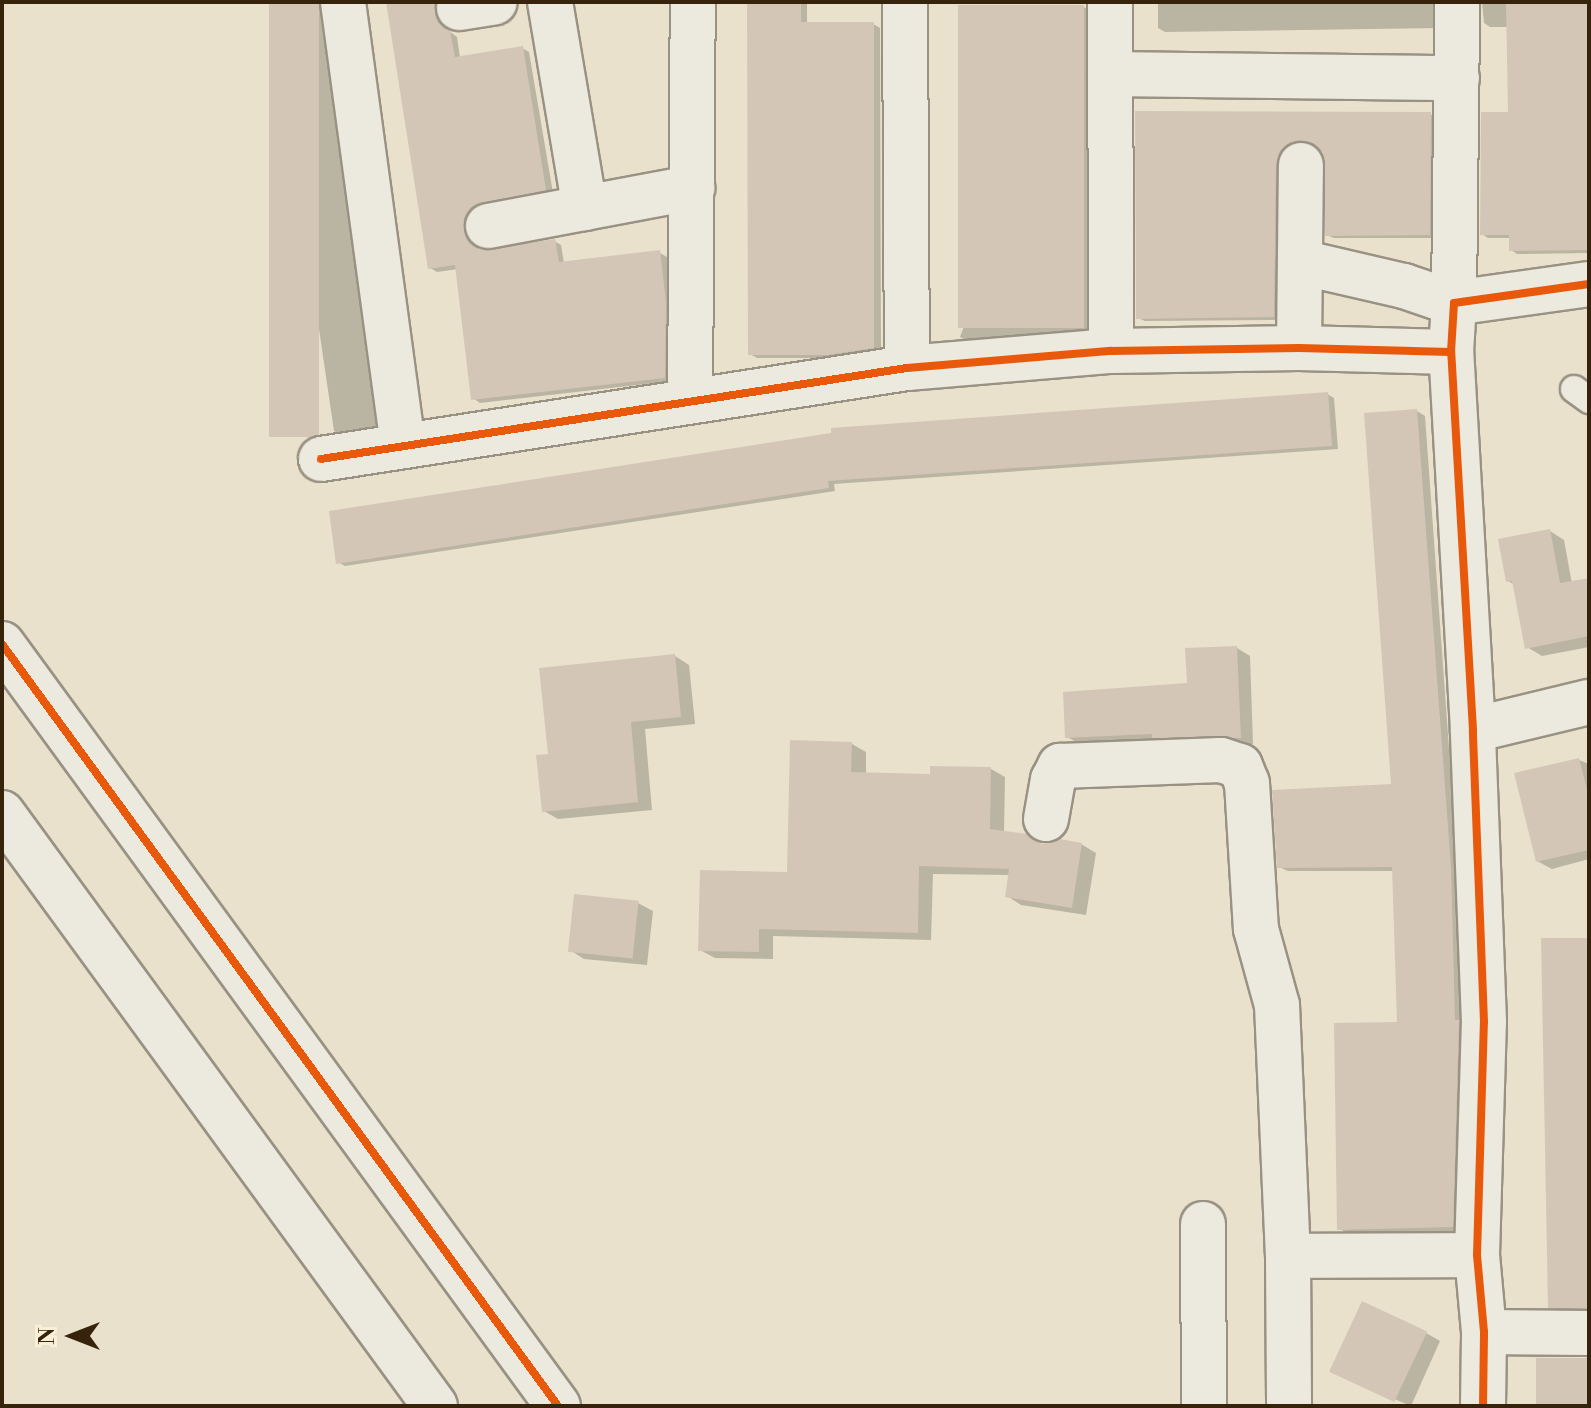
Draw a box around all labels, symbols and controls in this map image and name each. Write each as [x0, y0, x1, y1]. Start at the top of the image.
north arrow [32, 1296, 112, 1376]
text: N [34, 1327, 61, 1345]

